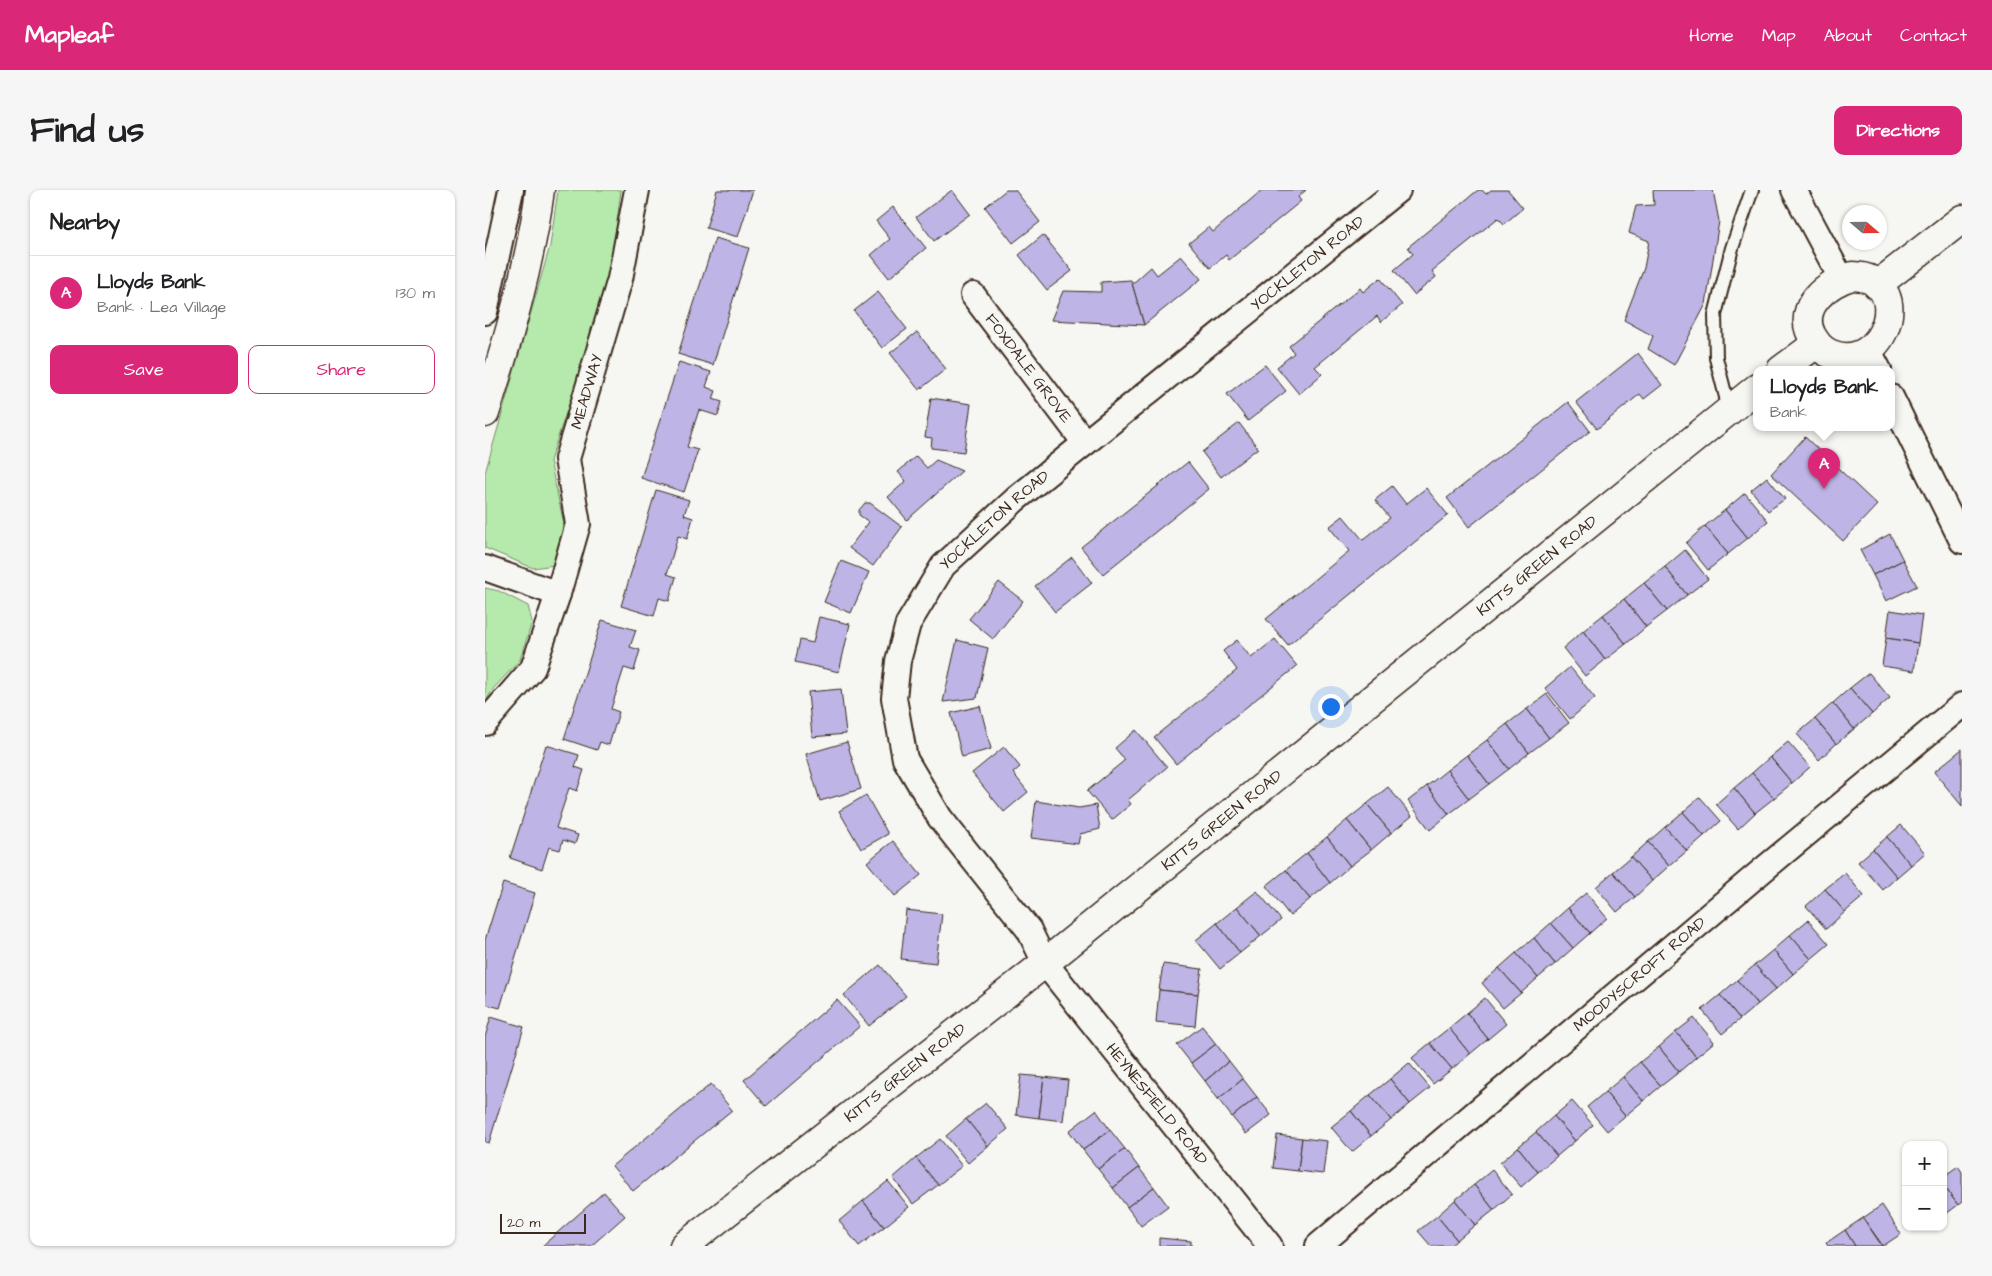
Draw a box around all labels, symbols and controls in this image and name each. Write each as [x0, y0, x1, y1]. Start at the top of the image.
text: Mapleaf [25, 18, 114, 52]
text: Home [1689, 23, 1734, 48]
text: Map [1762, 23, 1796, 48]
text: About [1824, 23, 1872, 48]
text: Contact [1900, 23, 1967, 48]
text: Find us [30, 106, 144, 155]
button: Directions [1834, 106, 1962, 155]
north arrow [1842, 205, 1887, 250]
text: Nearby [50, 208, 120, 237]
street label: YOCKLETON ROAD [1246, 211, 1369, 316]
text: Lloyds Bank [97, 269, 206, 296]
text: A [61, 282, 71, 304]
text: 130 m [396, 282, 435, 304]
text: Bank · Lea Village [97, 296, 226, 318]
street label: FOXDALE GROVE [980, 309, 1077, 428]
button: Save [50, 345, 238, 394]
button: Share [248, 345, 435, 394]
street label: MEADWAY [565, 351, 608, 432]
popup [1753, 366, 1895, 431]
text: Lloyds Bank [1770, 374, 1878, 401]
text: Bank [1770, 401, 1807, 423]
pin: A [1808, 448, 1840, 489]
street label: YOCKLETON ROAD [934, 465, 1054, 575]
street label: KITTS GREEN ROAD [1472, 510, 1602, 621]
your location [1318, 694, 1344, 720]
street label: KITTS GREEN ROAD [1157, 765, 1287, 876]
street label: MOODYSCROFT ROAD [1568, 912, 1711, 1037]
street label: KITTS GREEN ROAD [840, 1018, 971, 1127]
street label: HEYNESFIELD ROAD [1101, 1038, 1213, 1170]
map controls [1902, 1141, 1947, 1231]
button: + [1902, 1141, 1947, 1186]
button: − [1902, 1186, 1947, 1231]
scale bar [500, 1211, 586, 1234]
text: 20 m [507, 1213, 540, 1233]

